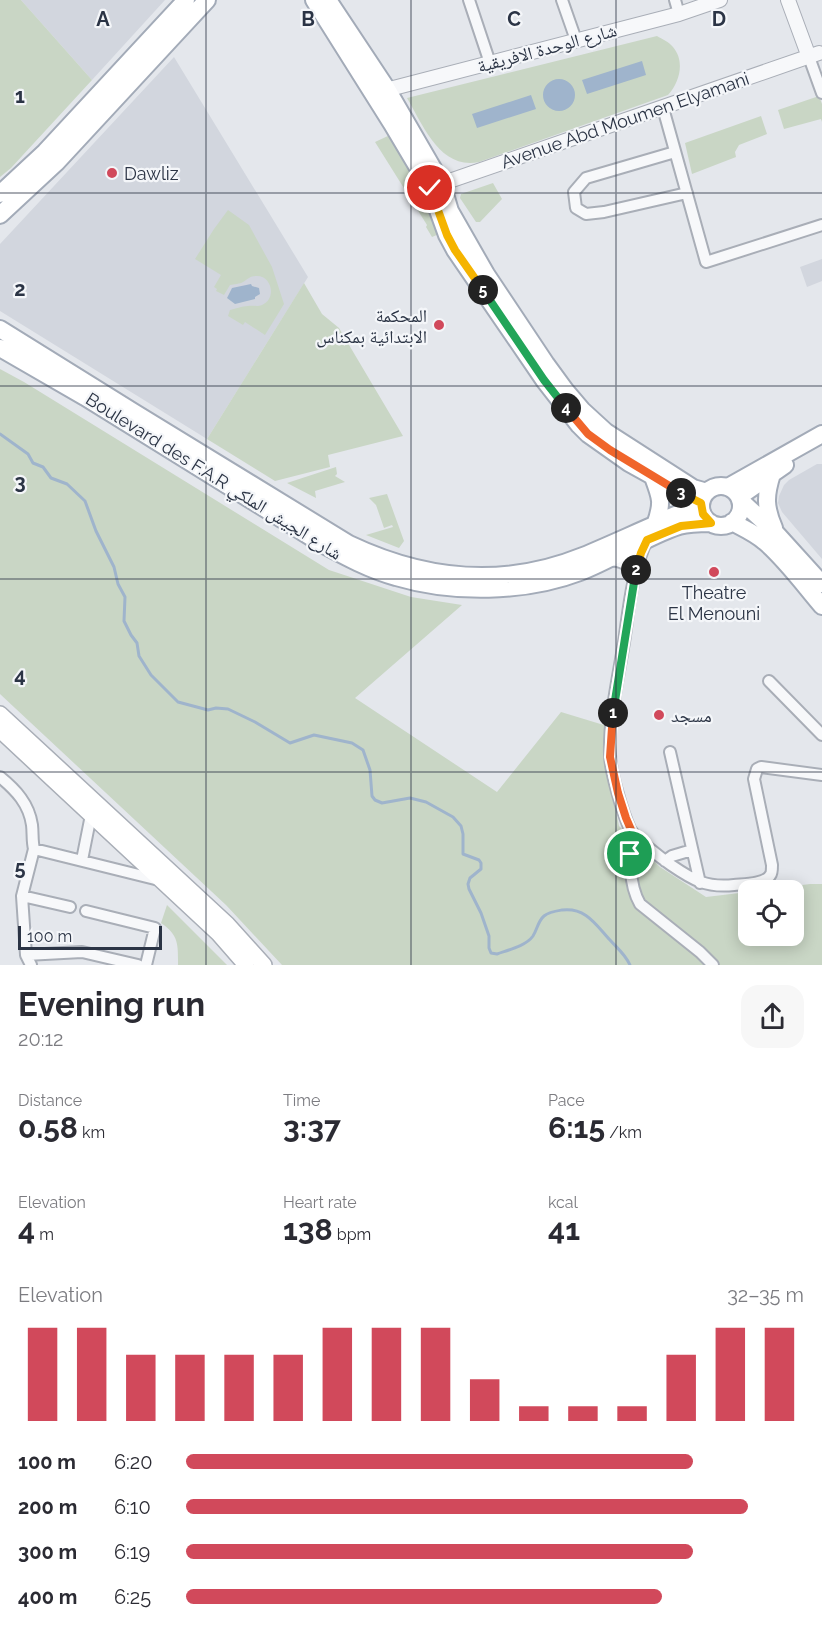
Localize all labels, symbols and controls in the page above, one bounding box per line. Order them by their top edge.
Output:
text: A [96,7,110,31]
text: B [301,7,315,31]
text: C [507,7,521,31]
text: D [712,7,726,31]
street label: شارع الوحدة الافريقية [475,19,619,78]
street label: Avenue Abd Moumen Elyamani [498,68,752,172]
text: 1 [15,84,25,108]
pin [404,162,455,213]
place label: Dawliz [124,163,179,184]
marker: Dawliz [105,166,119,180]
icon: check [413,171,446,204]
pin: 5 [468,275,498,305]
text: 2 [14,277,26,301]
text: 5 [479,280,487,299]
place label: المحكمة الابتدائية بمكناس [316,305,427,348]
marker: المحكمة الابتدائية بمكناس [432,318,446,332]
street label: Boulevard des F.A.R شارع الجيش الملكي [80,388,346,568]
pin: 4 [551,393,581,423]
text: 4 [561,398,571,417]
text: 3 [14,470,26,494]
pin: 3 [666,478,696,508]
text: 3 [677,483,685,502]
pin: 2 [621,555,651,585]
text: 2 [631,560,641,579]
marker: Theatre El Menouni [707,565,721,579]
place label: Theatre El Menouni [668,582,760,624]
text: 4 [14,663,26,687]
pin: 1 [598,698,628,728]
text: 1 [609,703,617,722]
place label: مسجد [671,705,712,726]
marker: مسجد [652,708,666,722]
pin [604,828,655,879]
icon: arrive [613,837,646,870]
text: 5 [14,856,26,880]
map controls [738,880,804,946]
button: locate [738,880,804,946]
scale bar [18,923,162,950]
text: 100 m [27,927,72,946]
text: Evening run [18,985,205,1024]
button: share [741,985,804,1048]
text: 20:12 [18,1027,63,1051]
text: Distance [18,1091,82,1110]
text: Time [283,1091,320,1110]
text: Pace [548,1091,585,1110]
text: 0.58 [18,1110,78,1145]
text: 3:37 [283,1110,341,1145]
text: 6:15 [548,1110,605,1145]
text: km [78,1123,105,1142]
text: /km [605,1123,642,1142]
text: Elevation [18,1193,86,1212]
text: Heart rate [283,1193,357,1212]
text: kcal [548,1193,578,1212]
text: 4 [18,1212,35,1247]
text: 138 [283,1212,333,1247]
text: 41 [548,1212,580,1247]
text: m [35,1225,54,1244]
text: bpm [333,1225,371,1244]
text: Elevation [18,1283,103,1307]
text: 32–35 m [727,1283,804,1307]
text: 100 m [18,1450,76,1474]
text: 6:20 [114,1450,152,1474]
text: 200 m [18,1495,77,1519]
text: 6:10 [114,1495,151,1519]
text: 300 m [18,1540,77,1564]
text: 6:19 [114,1540,150,1564]
text: 400 m [18,1585,77,1609]
text: 6:25 [114,1585,151,1609]

